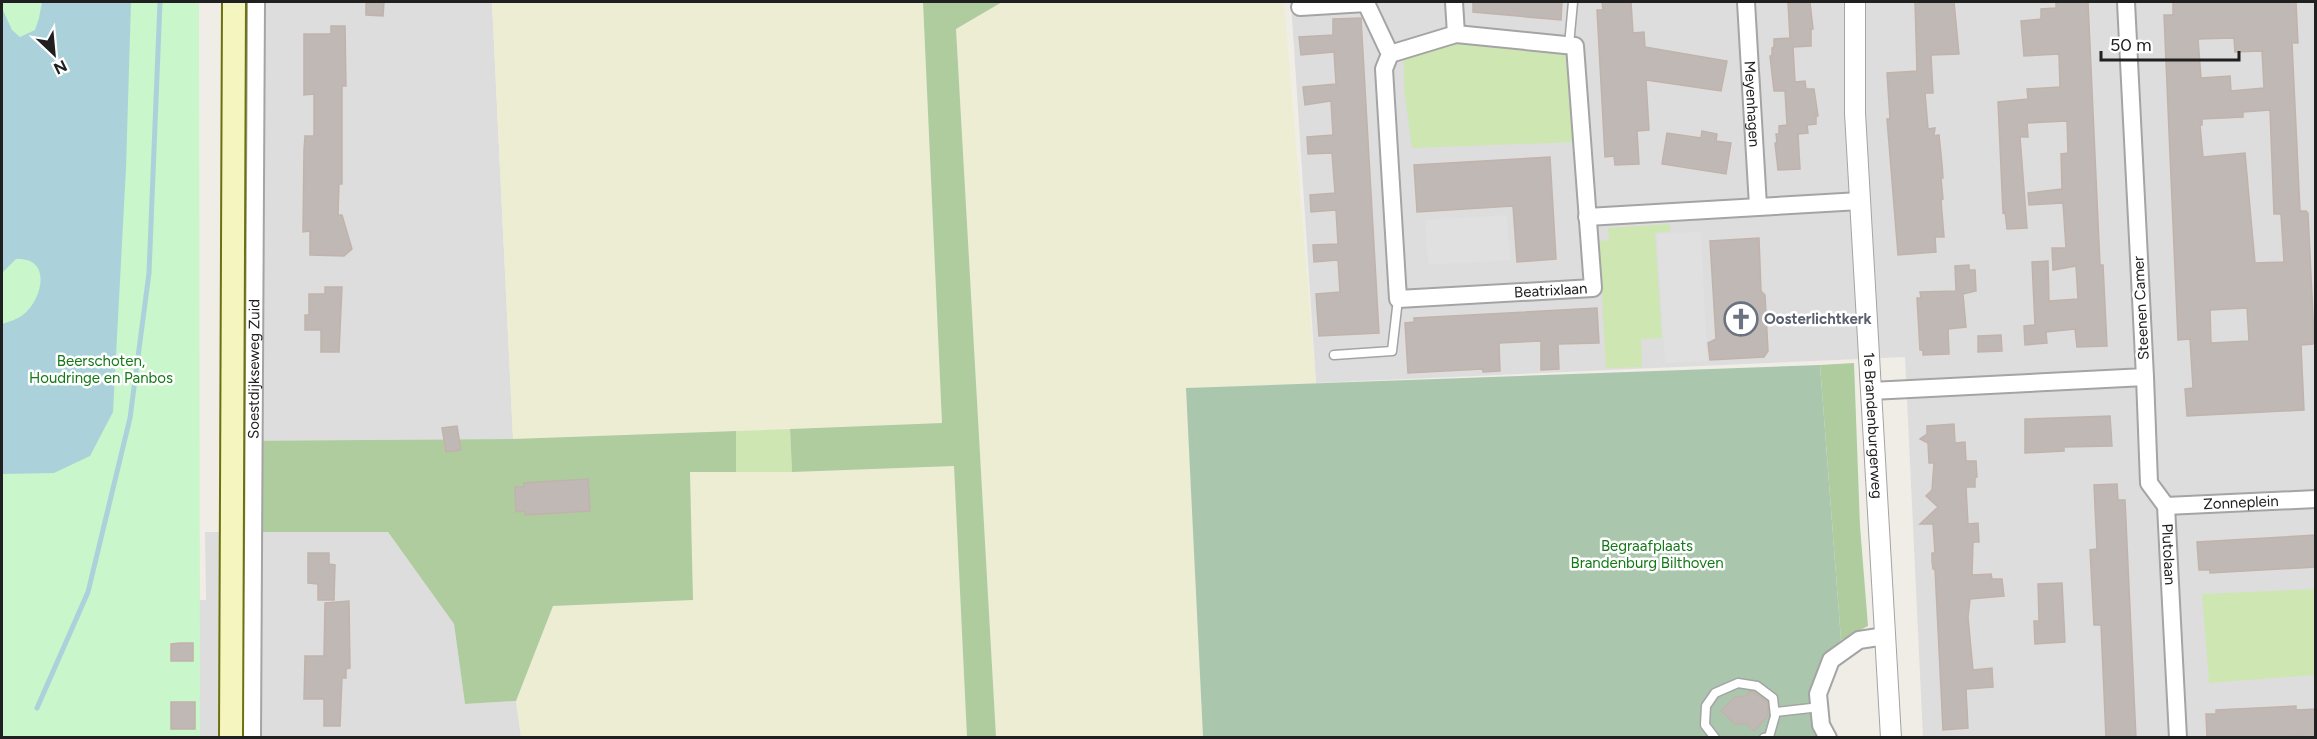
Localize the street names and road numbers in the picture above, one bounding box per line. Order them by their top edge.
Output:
street label: Meyenhagen [1740,60,1764,147]
street label: Steenen Camer [2129,255,2153,361]
street label: Beatrixlaan [1514,279,1588,301]
street label: Soestdijkseweg Zuid [245,299,263,439]
street label: 1e Brandenburgerweg [1860,352,1886,499]
street label: Zonneplein [2203,492,2279,513]
street label: Plutolaan [2158,523,2179,586]

